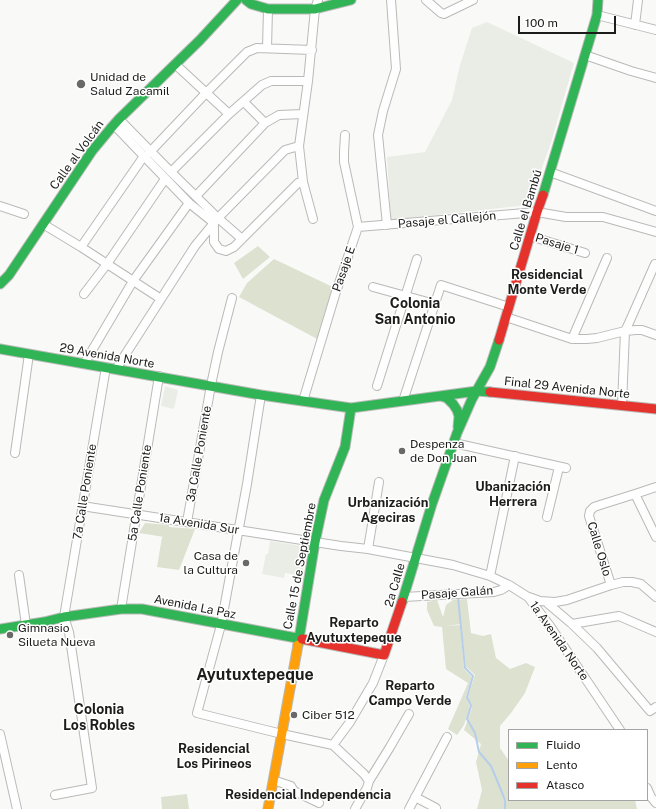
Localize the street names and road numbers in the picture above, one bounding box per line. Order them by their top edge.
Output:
street label: Calle al Volcán [47,118,107,192]
street label: Calle el Bambú [507,168,545,252]
street label: Pasaje el Callejón [397,209,497,231]
street label: Pasaje 1 [534,231,580,257]
street label: Pasaje E [330,244,358,294]
street label: 29 Avenida Norte [58,341,156,371]
street label: Final 29 Avenida Norte [503,374,631,402]
street label: 3a Calle Poniente [183,405,215,503]
street label: 7a Calle Poniente [70,443,100,541]
street label: 5a Calle Poniente [125,444,155,542]
street label: Calle 15 de Septiembre [281,501,319,631]
street label: 1a Avenida Sur [158,511,240,537]
street label: Calle Oslo [584,520,614,578]
street label: 2a Calle [382,561,408,609]
street label: Pasaje Galán [420,583,494,603]
street label: Avenida La Paz [153,592,237,622]
street label: 1a Avenida Norte [526,599,592,683]

